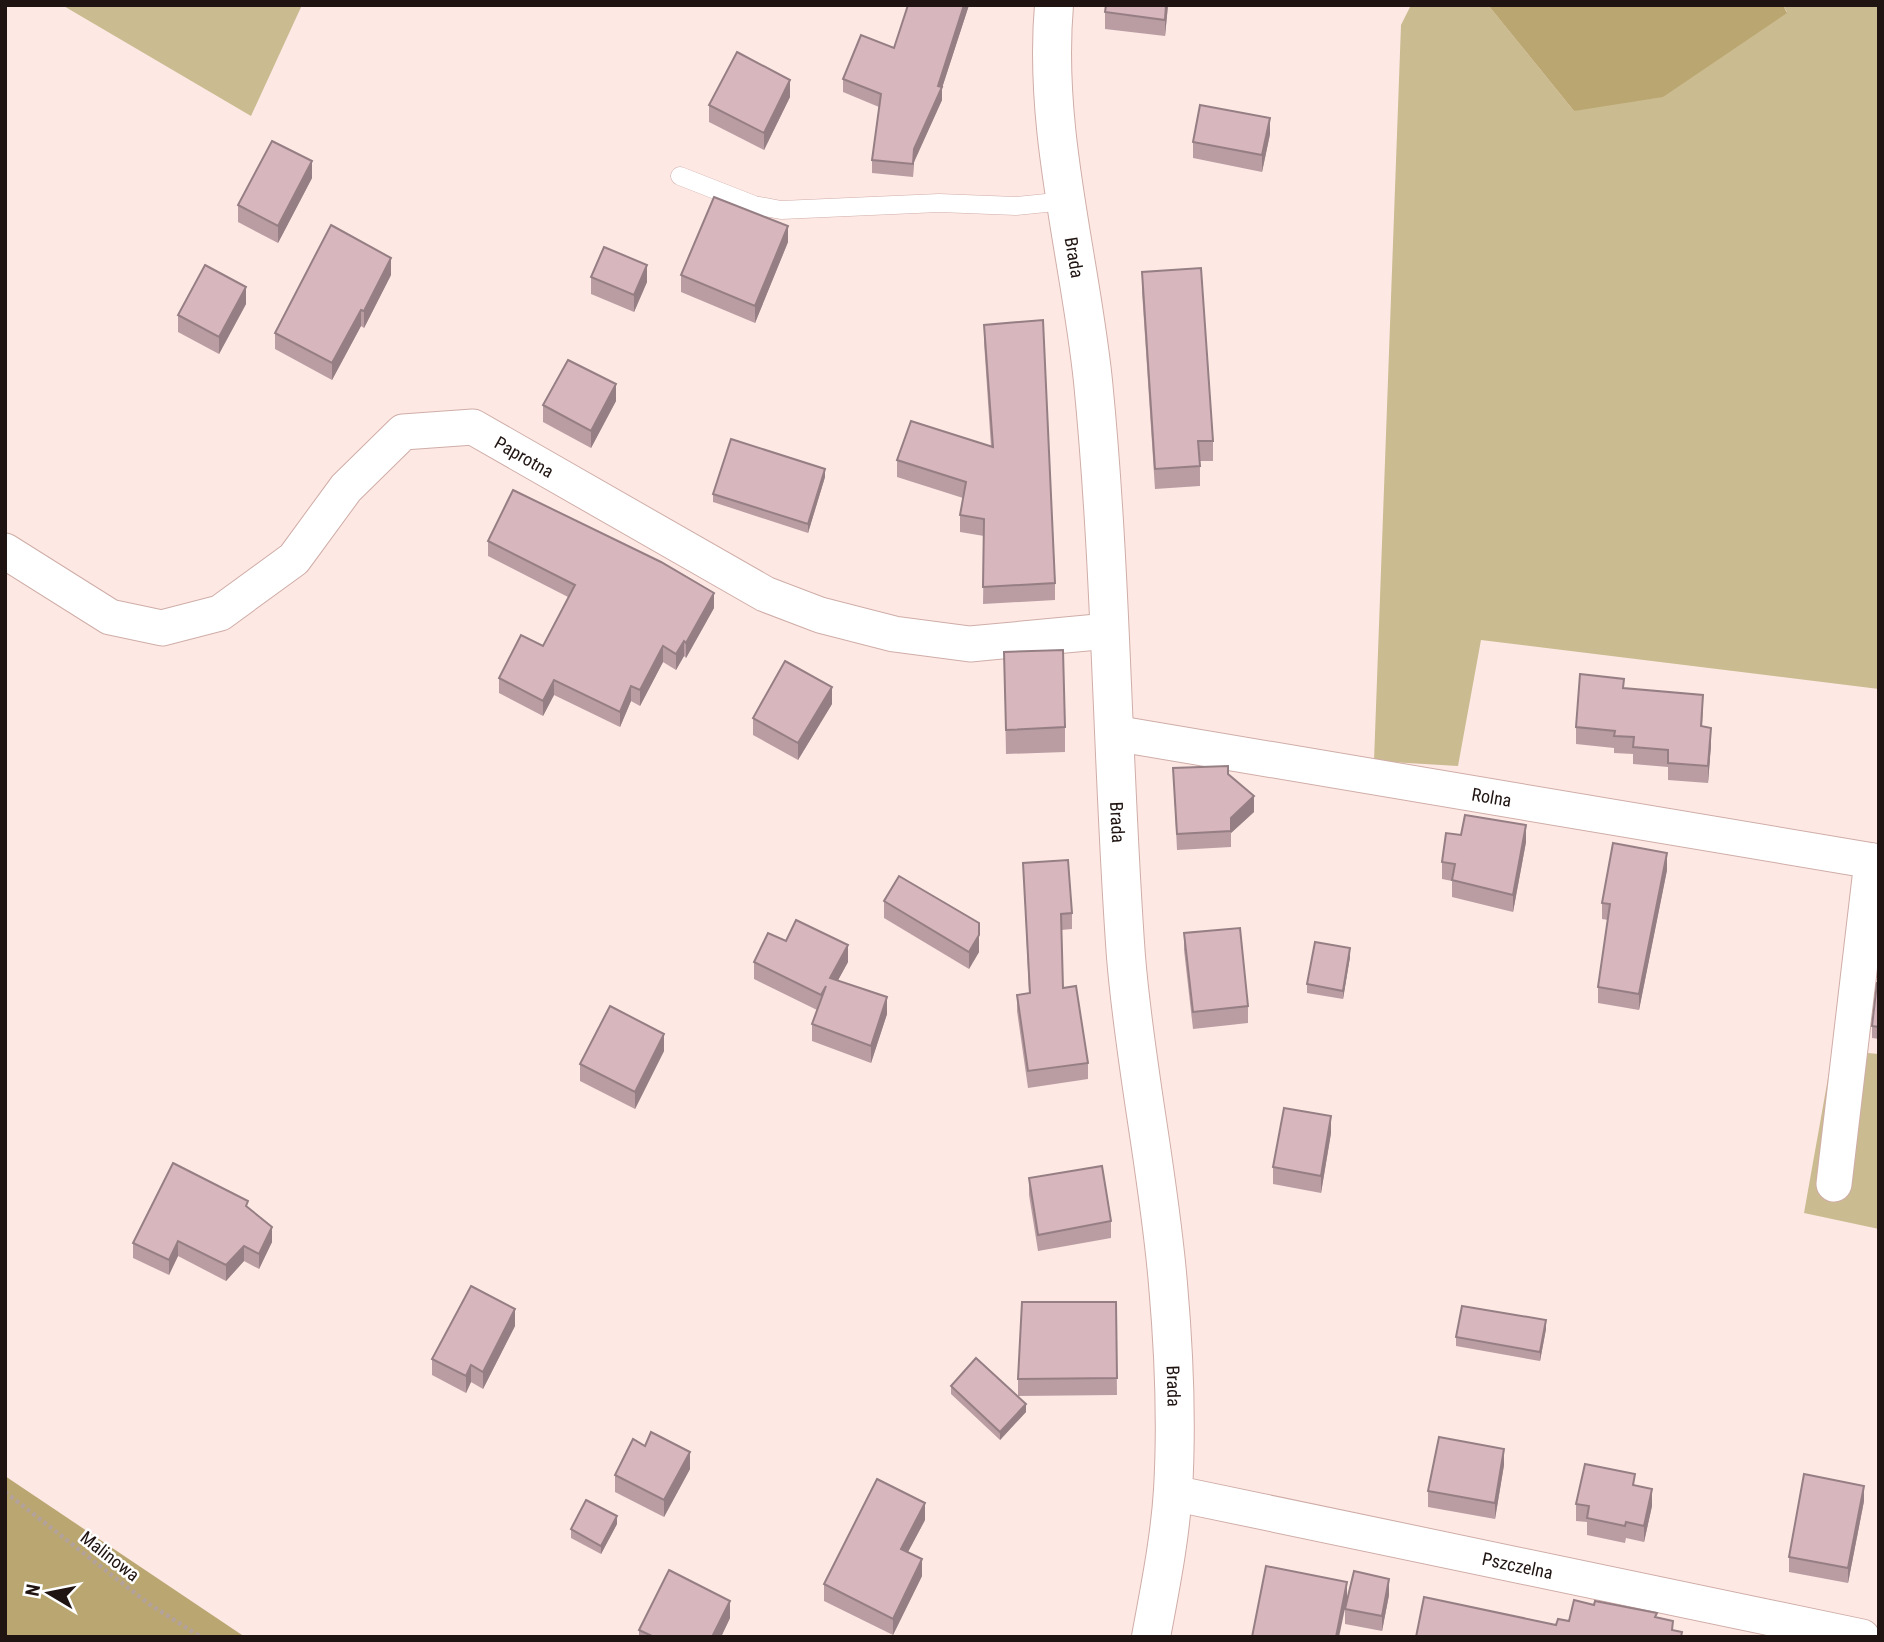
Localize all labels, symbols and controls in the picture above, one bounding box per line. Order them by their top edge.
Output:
street label: Brada [1061,235,1089,279]
street label: Paprotna [491,431,558,482]
street label: Rolna [1470,783,1513,810]
street label: Brada [1107,801,1130,843]
street label: Brada [1163,1365,1185,1407]
street label: Malinowa [77,1527,143,1585]
street label: Pszczelna [1480,1547,1555,1583]
north arrow [14,1558,84,1628]
text: N [20,1582,45,1598]

